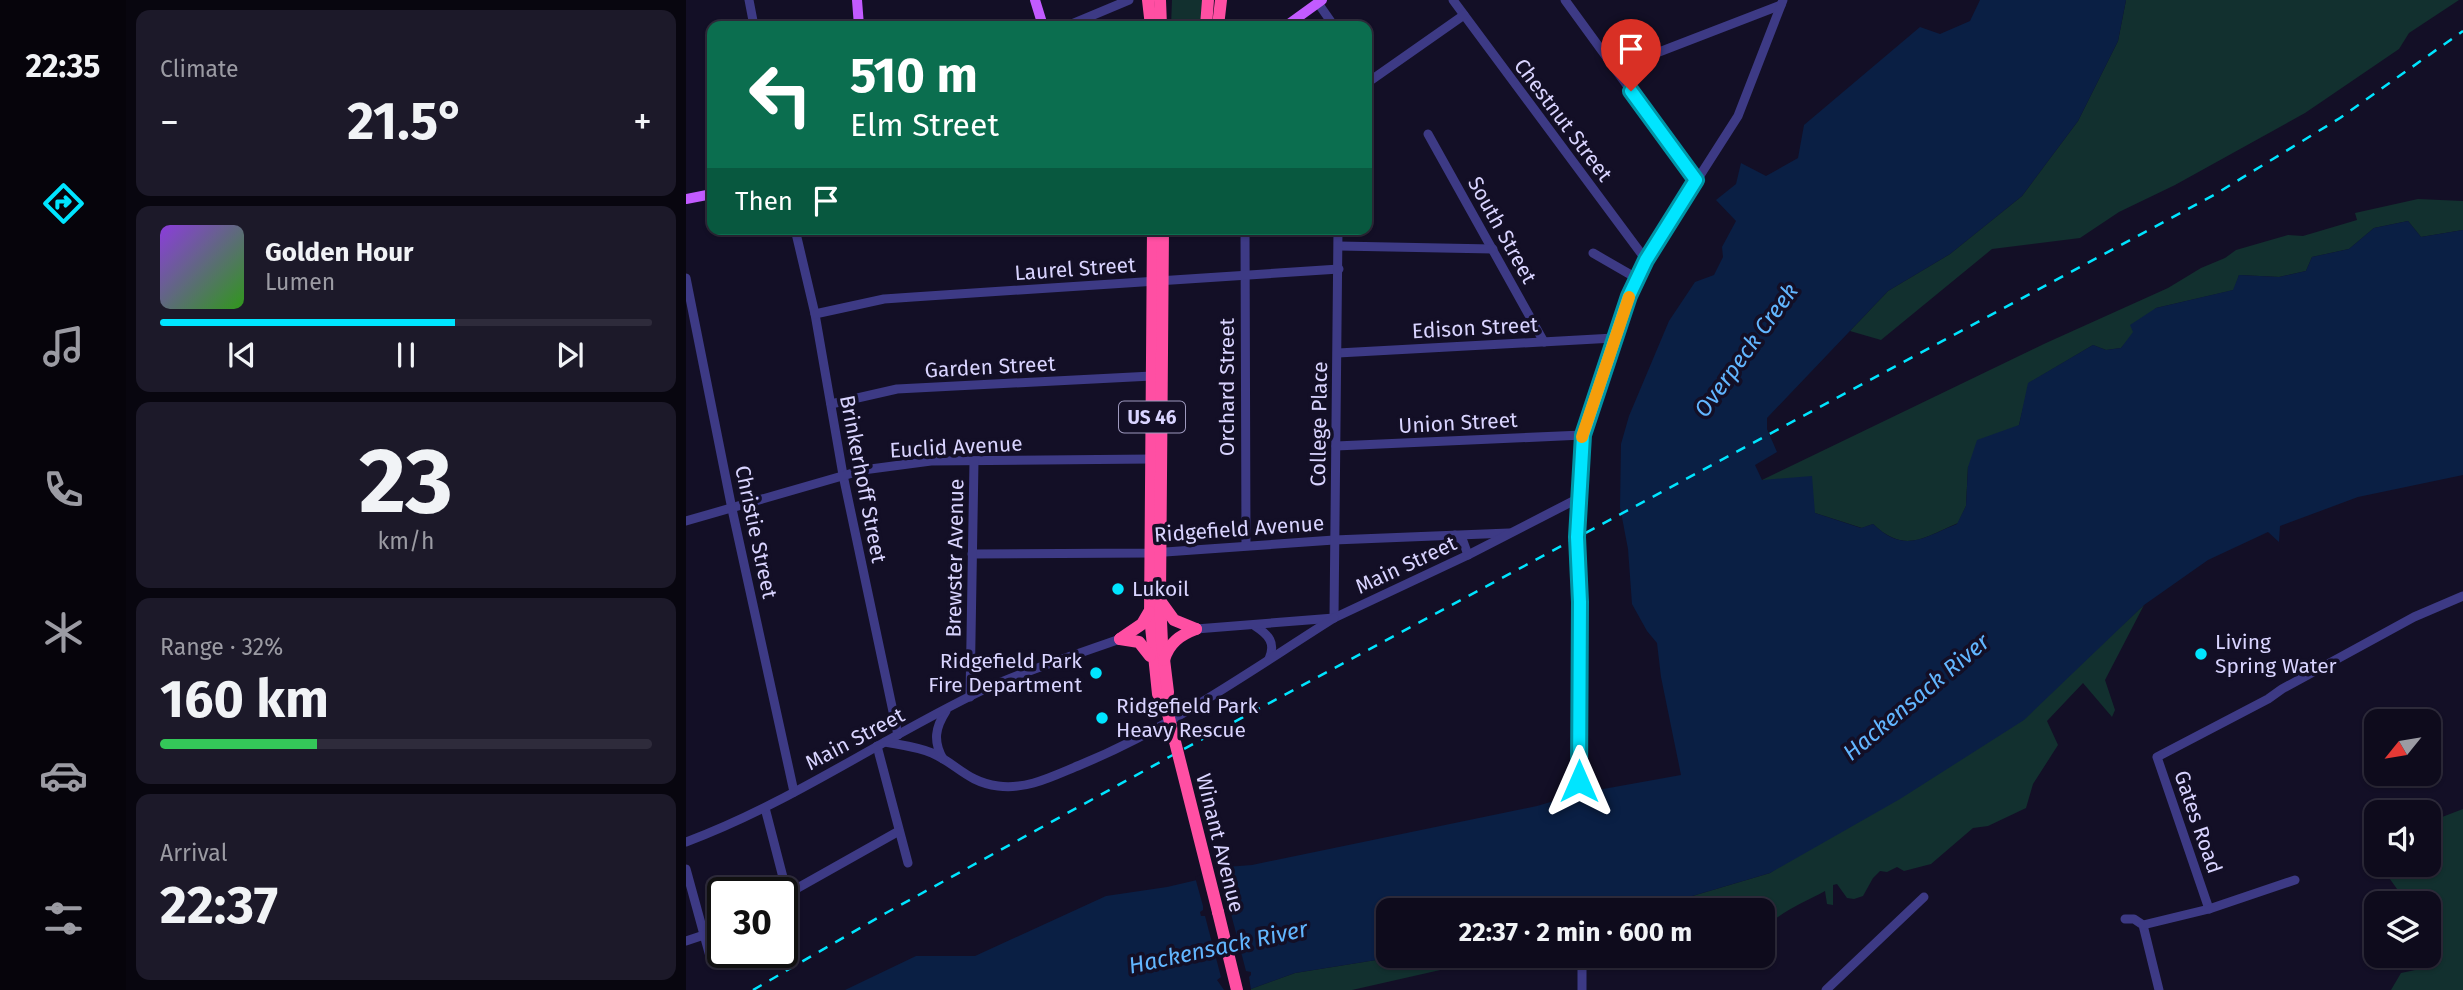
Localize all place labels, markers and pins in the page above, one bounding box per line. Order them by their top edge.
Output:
pin [1601,19,1661,91]
place label: Lukoil [1132,576,1189,602]
marker: Lukoil [1110,581,1126,597]
place label: Living Spring Water [2215,629,2337,679]
marker: Living Spring Water [2193,646,2209,662]
place label: Ridgefield Park Fire Department [928,648,1082,698]
marker: Ridgefield Park Fire Department [1088,665,1104,681]
place label: Ridgefield Park Heavy Rescue [1116,693,1258,743]
marker: Ridgefield Park Heavy Rescue [1094,710,1110,726]

